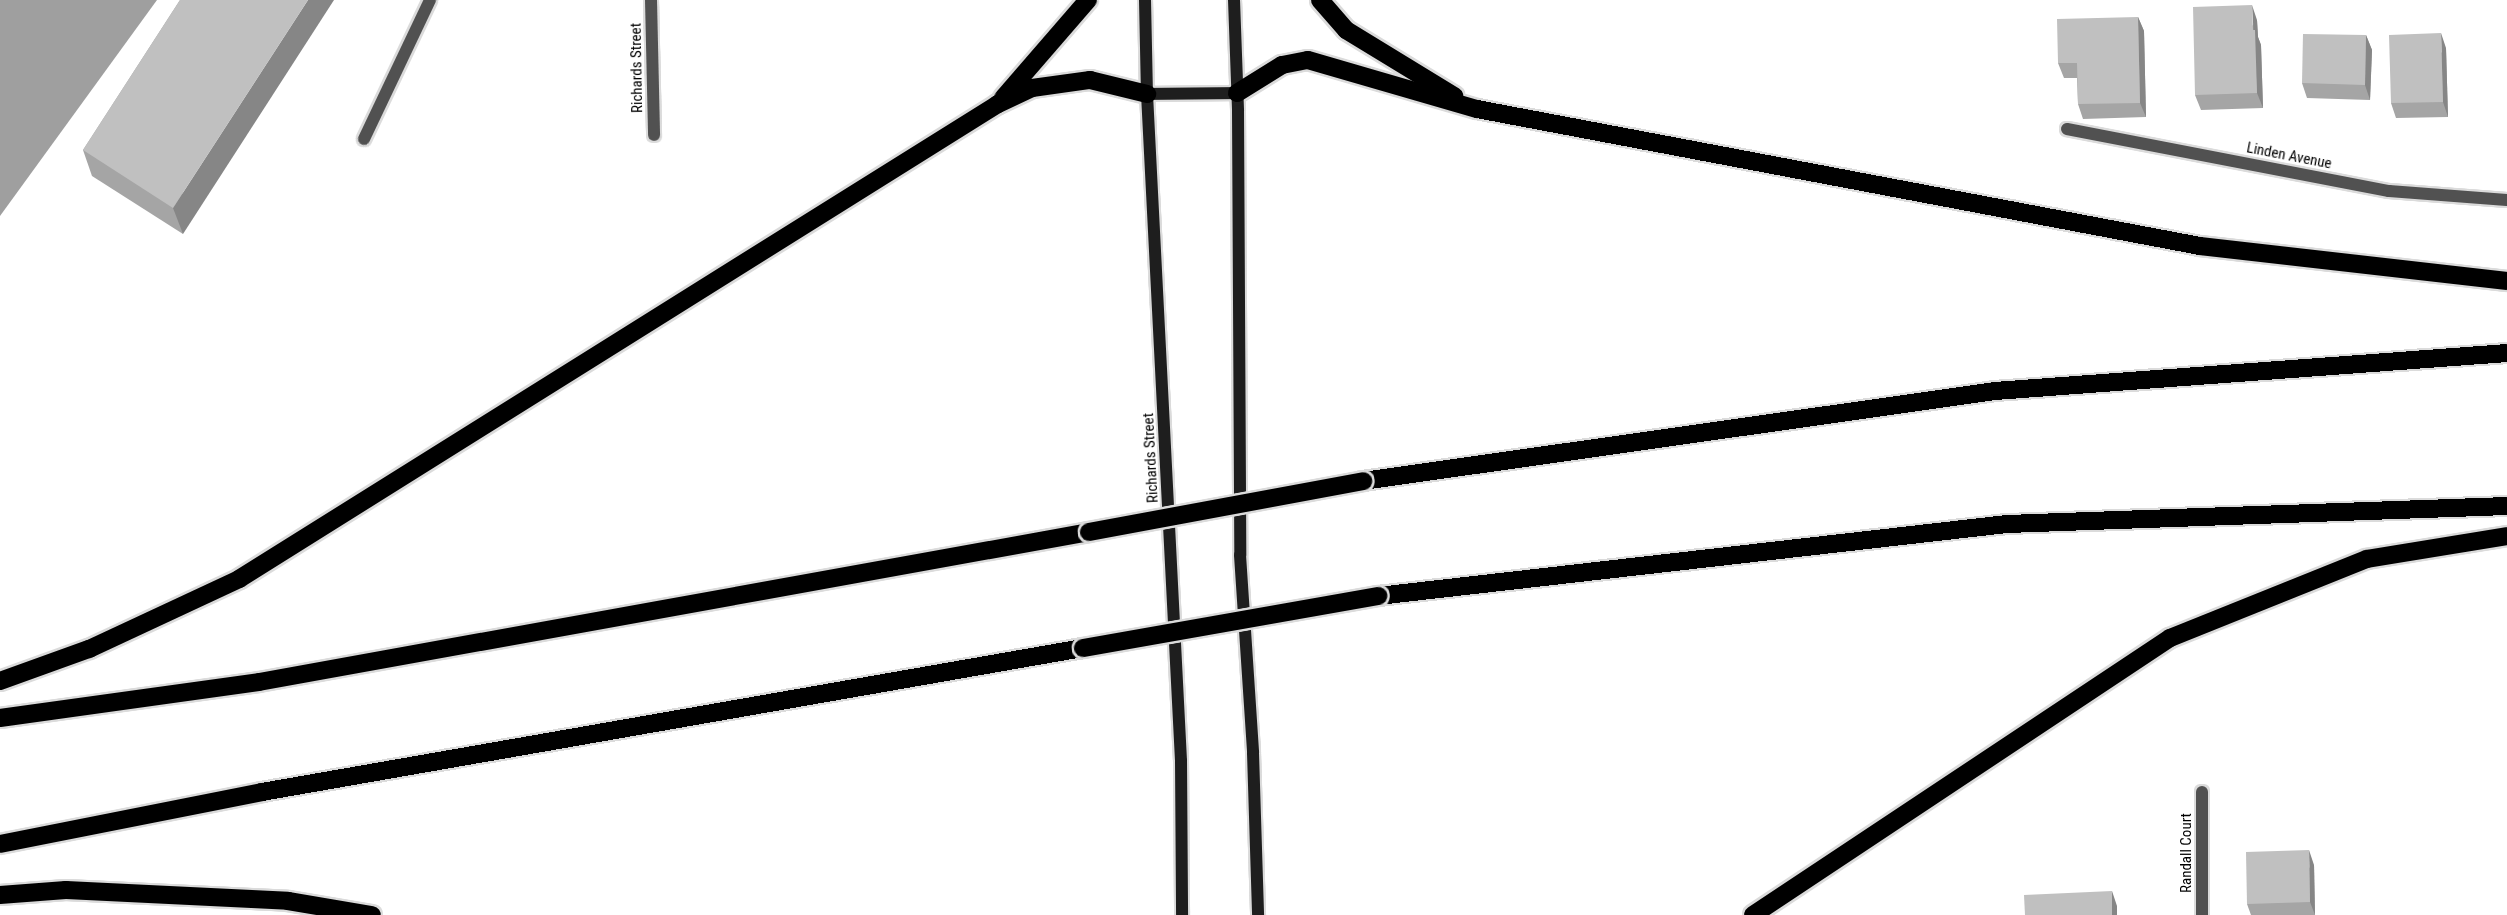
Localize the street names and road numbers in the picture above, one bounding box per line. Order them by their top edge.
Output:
street label: Richards Street [627,23,647,113]
street label: Linden Avenue [2245,139,2333,173]
street label: Richards Street [1140,413,1162,503]
street label: Randall Court [2178,813,2196,893]

